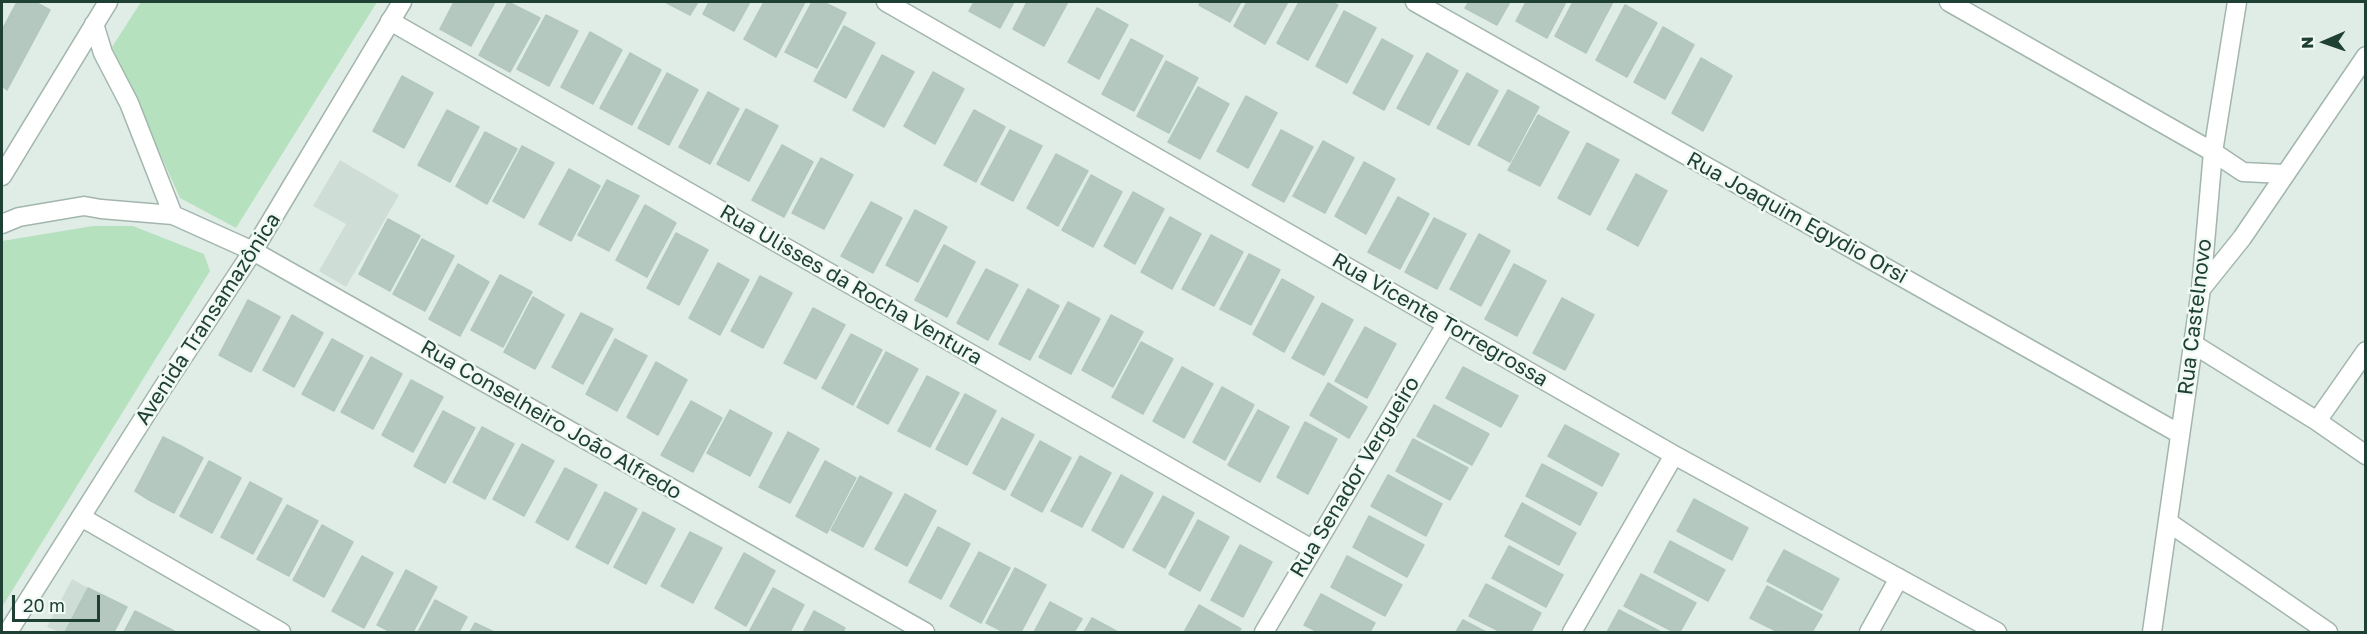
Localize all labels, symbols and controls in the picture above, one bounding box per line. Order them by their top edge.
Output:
north arrow [2295,12,2355,72]
text: N [2297,36,2317,49]
street label: Rua Joaquim Egydio Orsi [1682,147,1912,289]
street label: Rua Ulisses da Rocha Ventura [715,199,987,371]
street label: Avenida Transamazônica [130,208,286,430]
street label: Rua Castelnovo [2173,237,2217,397]
street label: Rua Vicente Torregrossa [1328,248,1552,392]
street label: Rua Conselheiro João Alfredo [416,335,686,505]
street label: Rua Senador Vergueiro [1285,372,1425,582]
scale bar [15,583,104,621]
text: 20 m [23,594,65,616]

